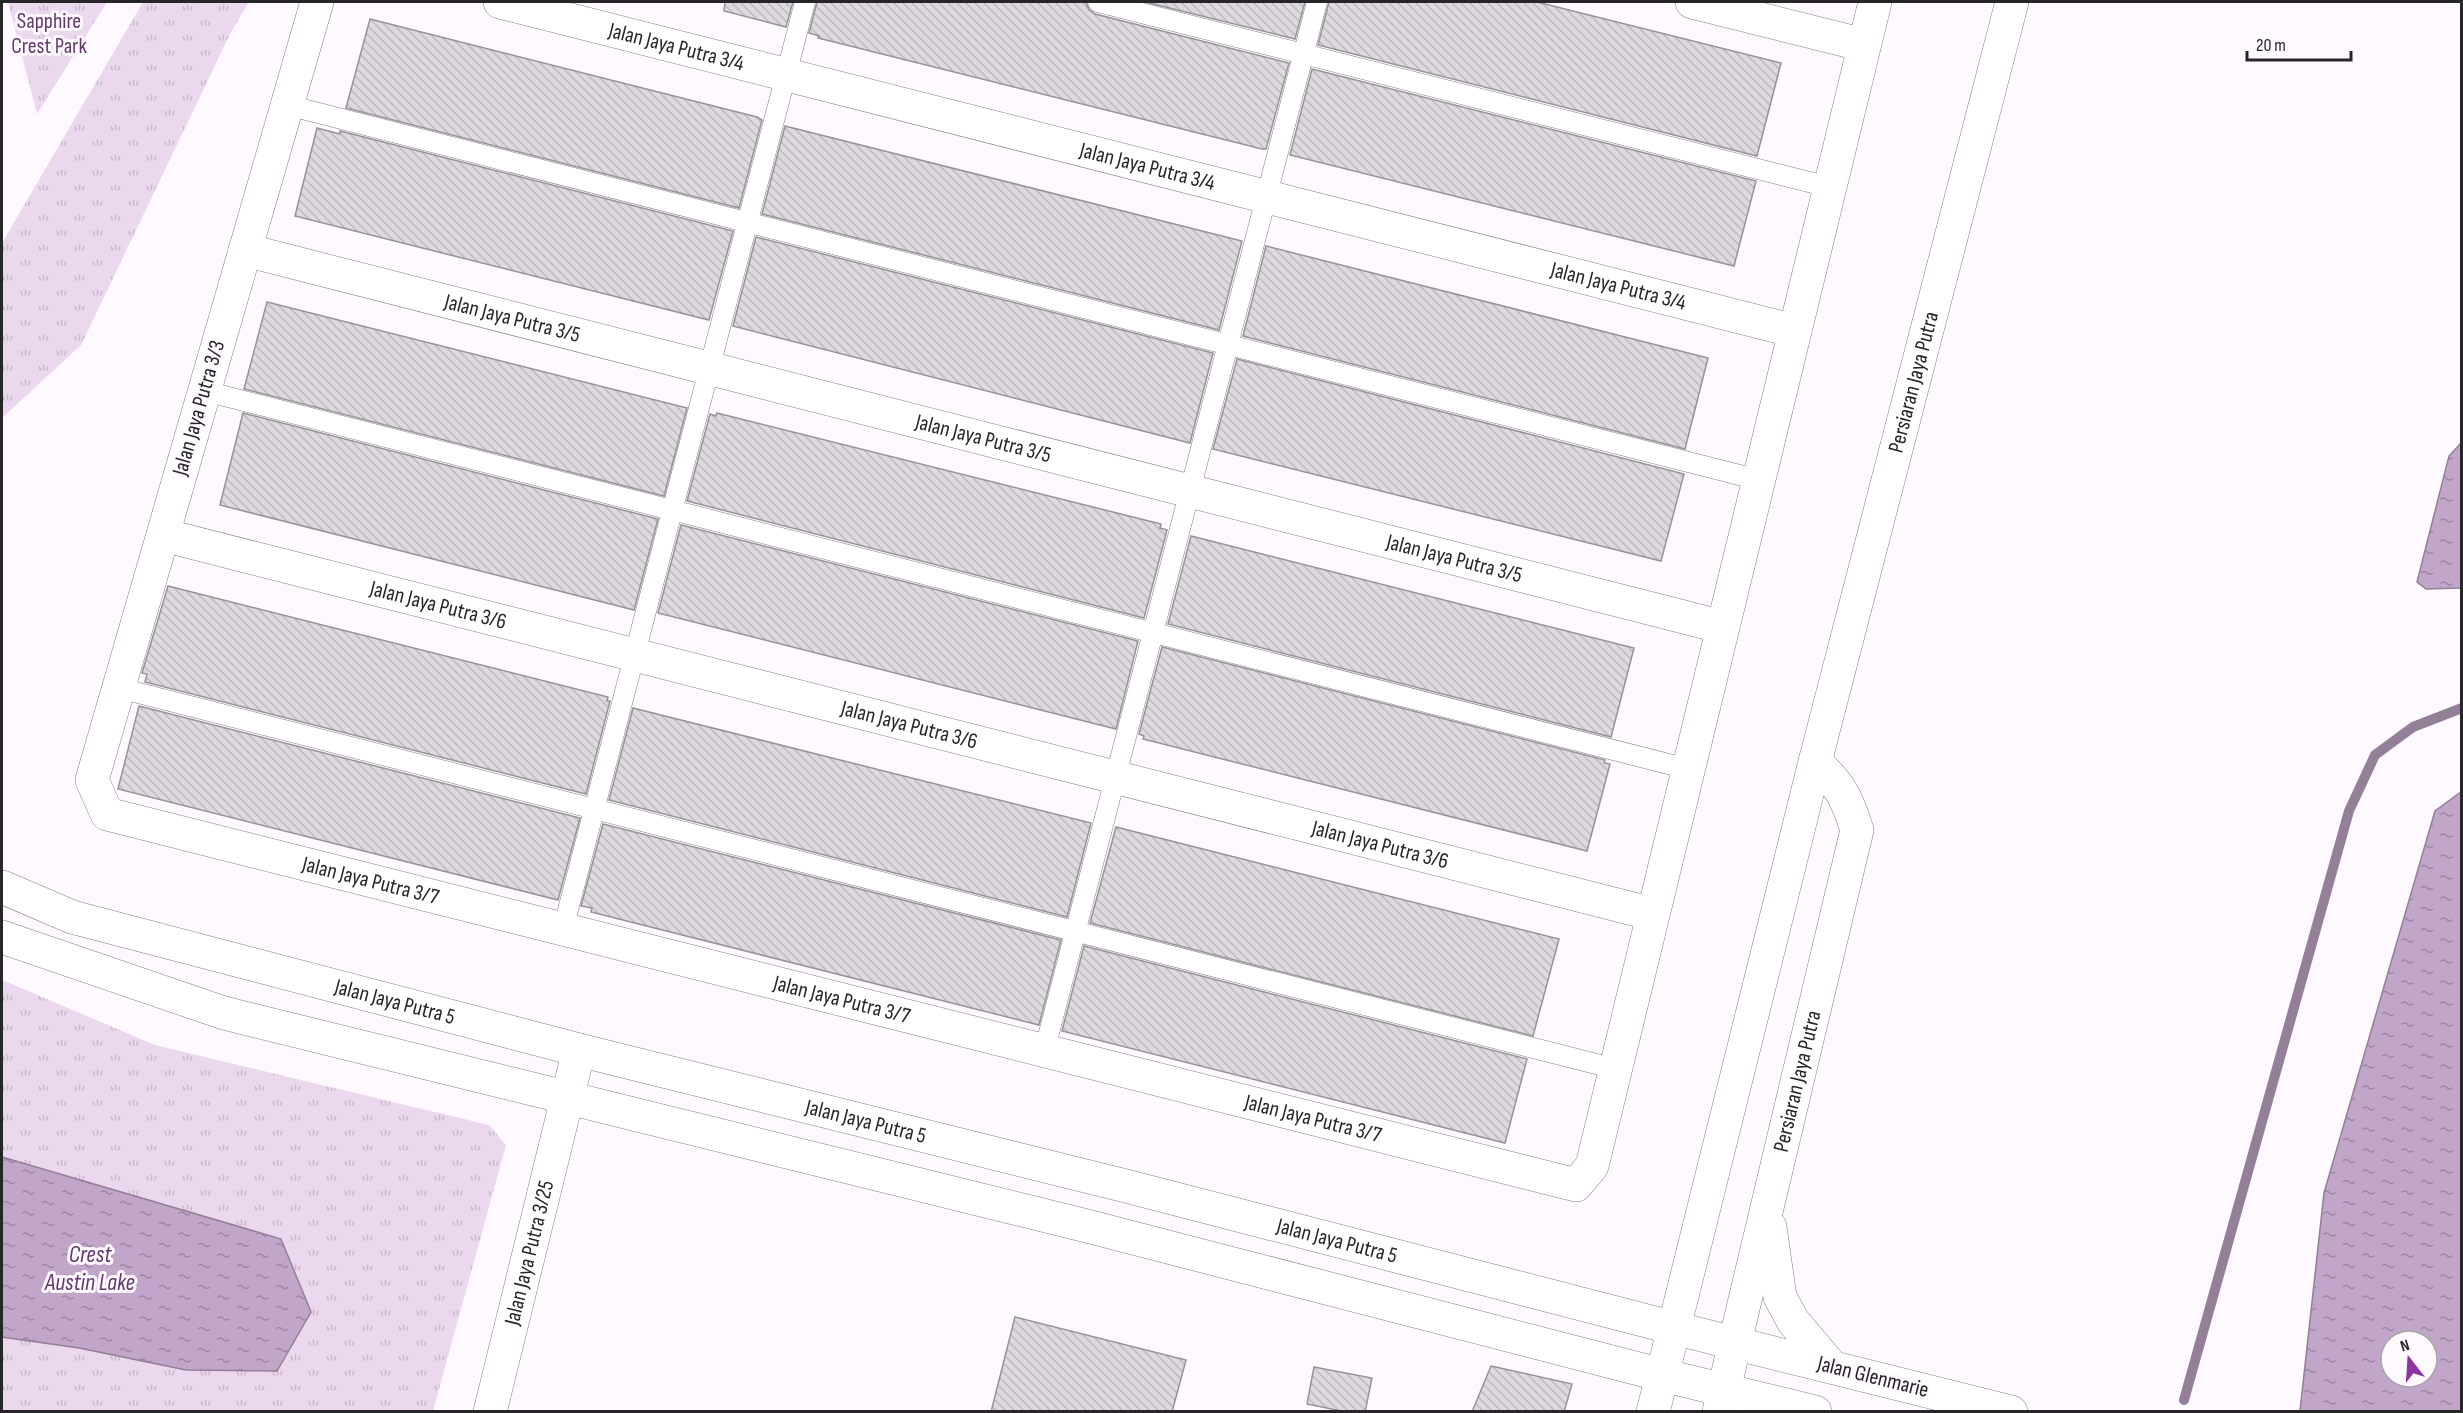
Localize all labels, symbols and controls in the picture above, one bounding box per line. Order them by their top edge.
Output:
park label: Sapphire Crest Park [11,8,87,60]
street label: Jalan Jaya Putra 3/4 [605,16,747,77]
scale bar [2247,24,2350,62]
text: 20 m [2256,35,2286,56]
street label: Jalan Jaya Putra 3/4 [1076,136,1218,197]
street label: Jalan Jaya Putra 3/4 [1547,256,1689,316]
street label: Jalan Jaya Putra 3/5 [441,288,583,349]
street label: Persiaran Jaya Putra [1882,309,1945,456]
street label: Jalan Jaya Putra 3/3 [167,337,231,480]
street label: Jalan Jaya Putra 3/5 [912,408,1054,469]
street label: Jalan Jaya Putra 3/5 [1383,528,1525,589]
street label: Jalan Jaya Putra 3/6 [366,574,509,635]
street label: Jalan Jaya Putra 3/6 [837,694,980,755]
street label: Jalan Jaya Putra 3/6 [1308,814,1451,875]
street label: Jalan Jaya Putra 3/7 [299,850,442,911]
street label: Jalan Jaya Putra 3/7 [770,969,913,1030]
street label: Jalan Jaya Putra 5 [331,973,458,1030]
street label: Persiaran Jaya Putra [1767,1008,1827,1155]
street label: Jalan Jaya Putra 3/7 [1241,1088,1384,1149]
street label: Jalan Jaya Putra 5 [802,1093,929,1149]
street label: Jalan Jaya Putra 3/25 [498,1177,560,1329]
street label: Jalan Jaya Putra 5 [1273,1212,1400,1269]
water label: Crest Austin Lake [44,1240,135,1297]
north arrow [2379,1329,2439,1389]
text: N [2398,1336,2412,1356]
street label: Jalan Glenmarie [1814,1350,1931,1404]

